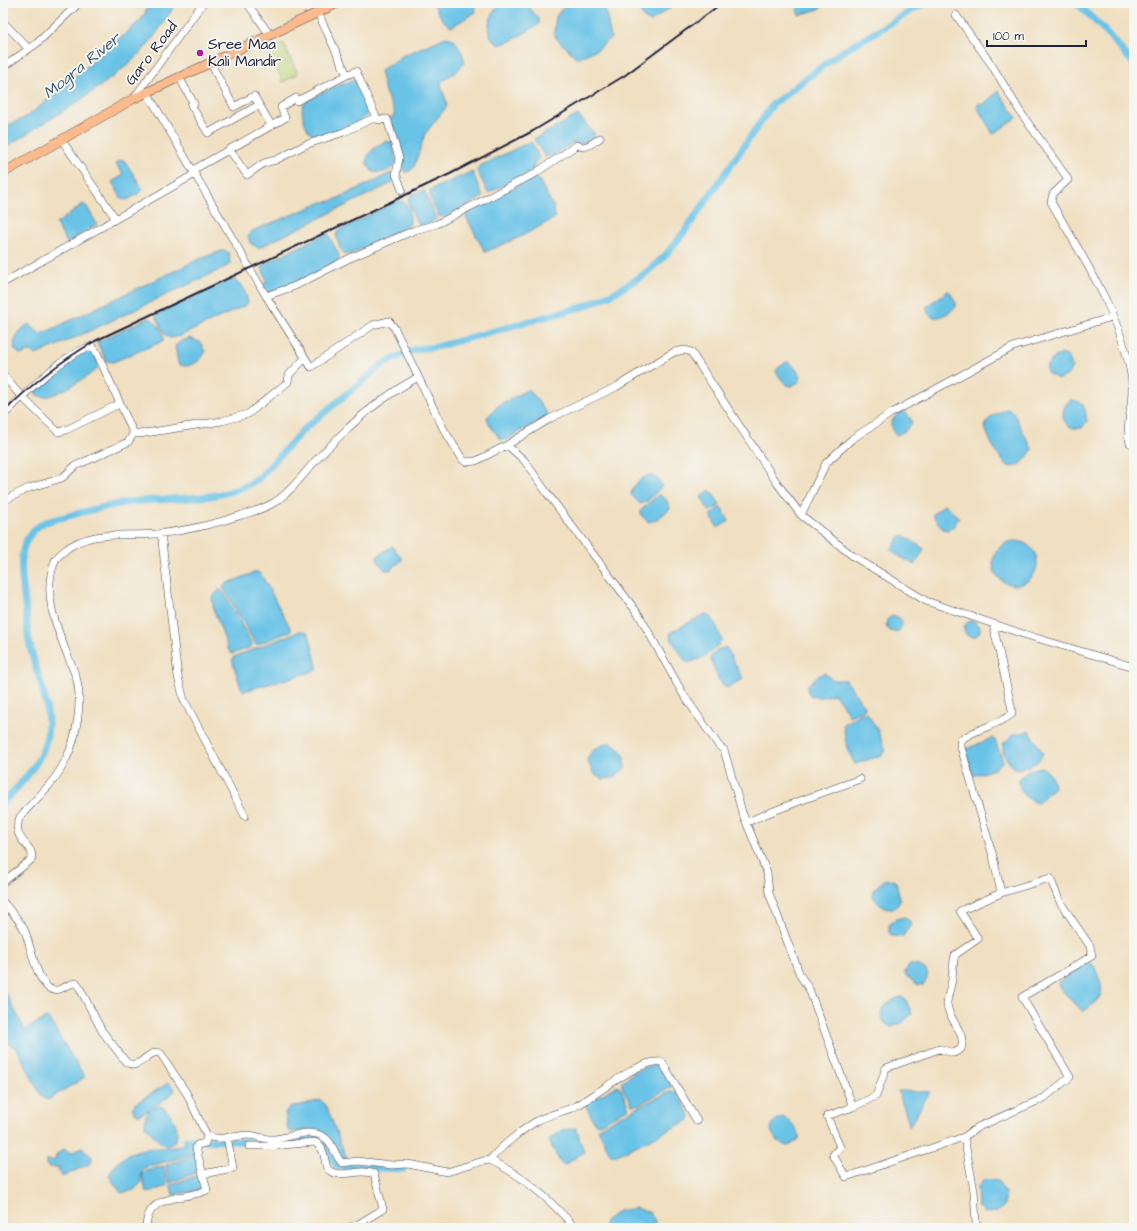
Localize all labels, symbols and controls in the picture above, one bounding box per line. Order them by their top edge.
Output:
street label: Garo Road [120,17,183,90]
scale bar [987,22,1086,48]
water label: Mogra River [38,26,127,105]
text: 100 m [993,28,1024,45]
place label: Sree Maa Kali Mandir [208,34,281,72]
marker: Sree Maa Kali Mandir [195,48,205,58]

